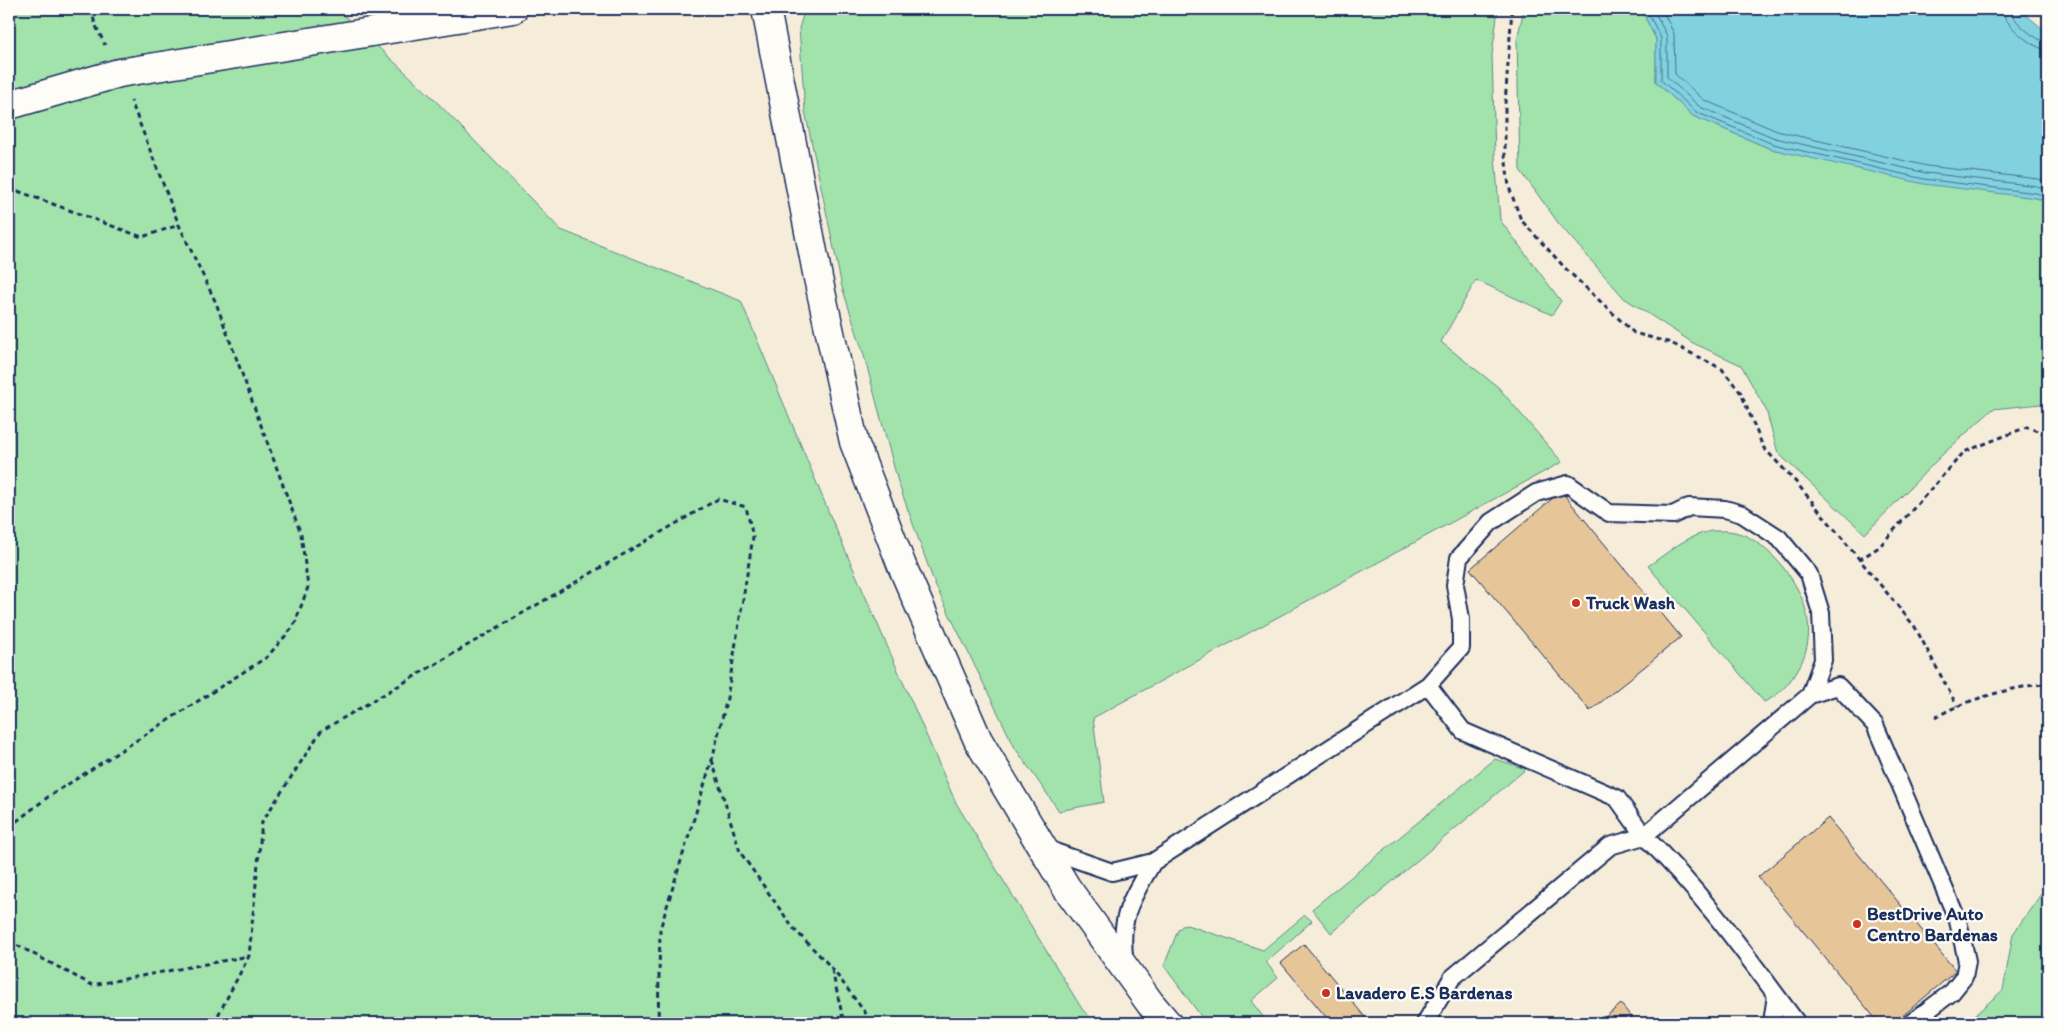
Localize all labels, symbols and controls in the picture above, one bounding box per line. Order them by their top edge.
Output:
place label: Truck Wash [1585,592,1676,614]
marker: Truck Wash [1570,597,1582,609]
place label: BestDrive Auto Centro Bardenas [1867,903,1998,946]
marker: BestDrive Auto Centro Bardenas [1851,918,1863,930]
place label: Lavadero E.S Bardenas [1336,982,1512,1004]
marker: Lavadero E.S Bardenas [1320,987,1332,999]

